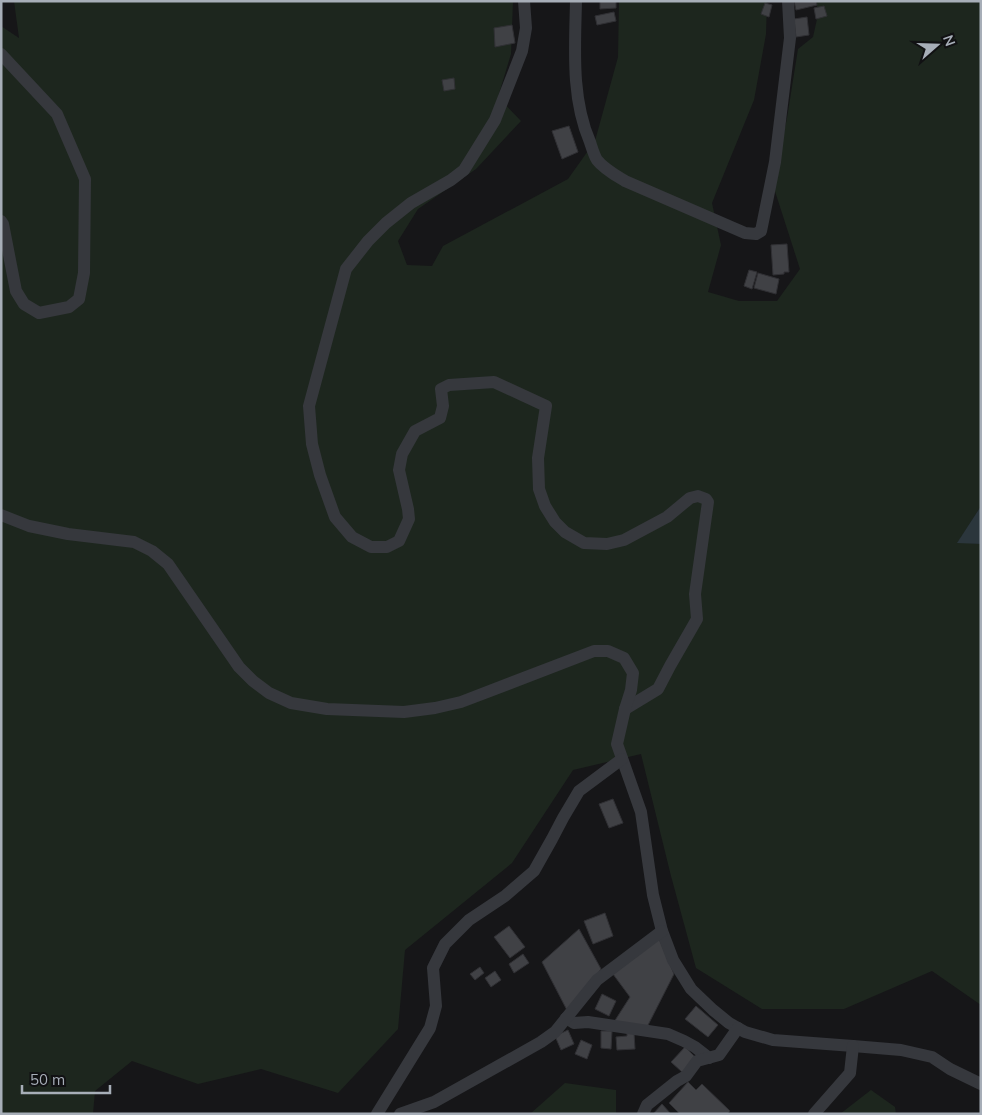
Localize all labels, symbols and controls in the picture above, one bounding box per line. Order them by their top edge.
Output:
north arrow [912,20,962,70]
text: N [939,33,959,49]
scale bar [22,1062,110,1094]
text: 50 m [30,1070,65,1089]

